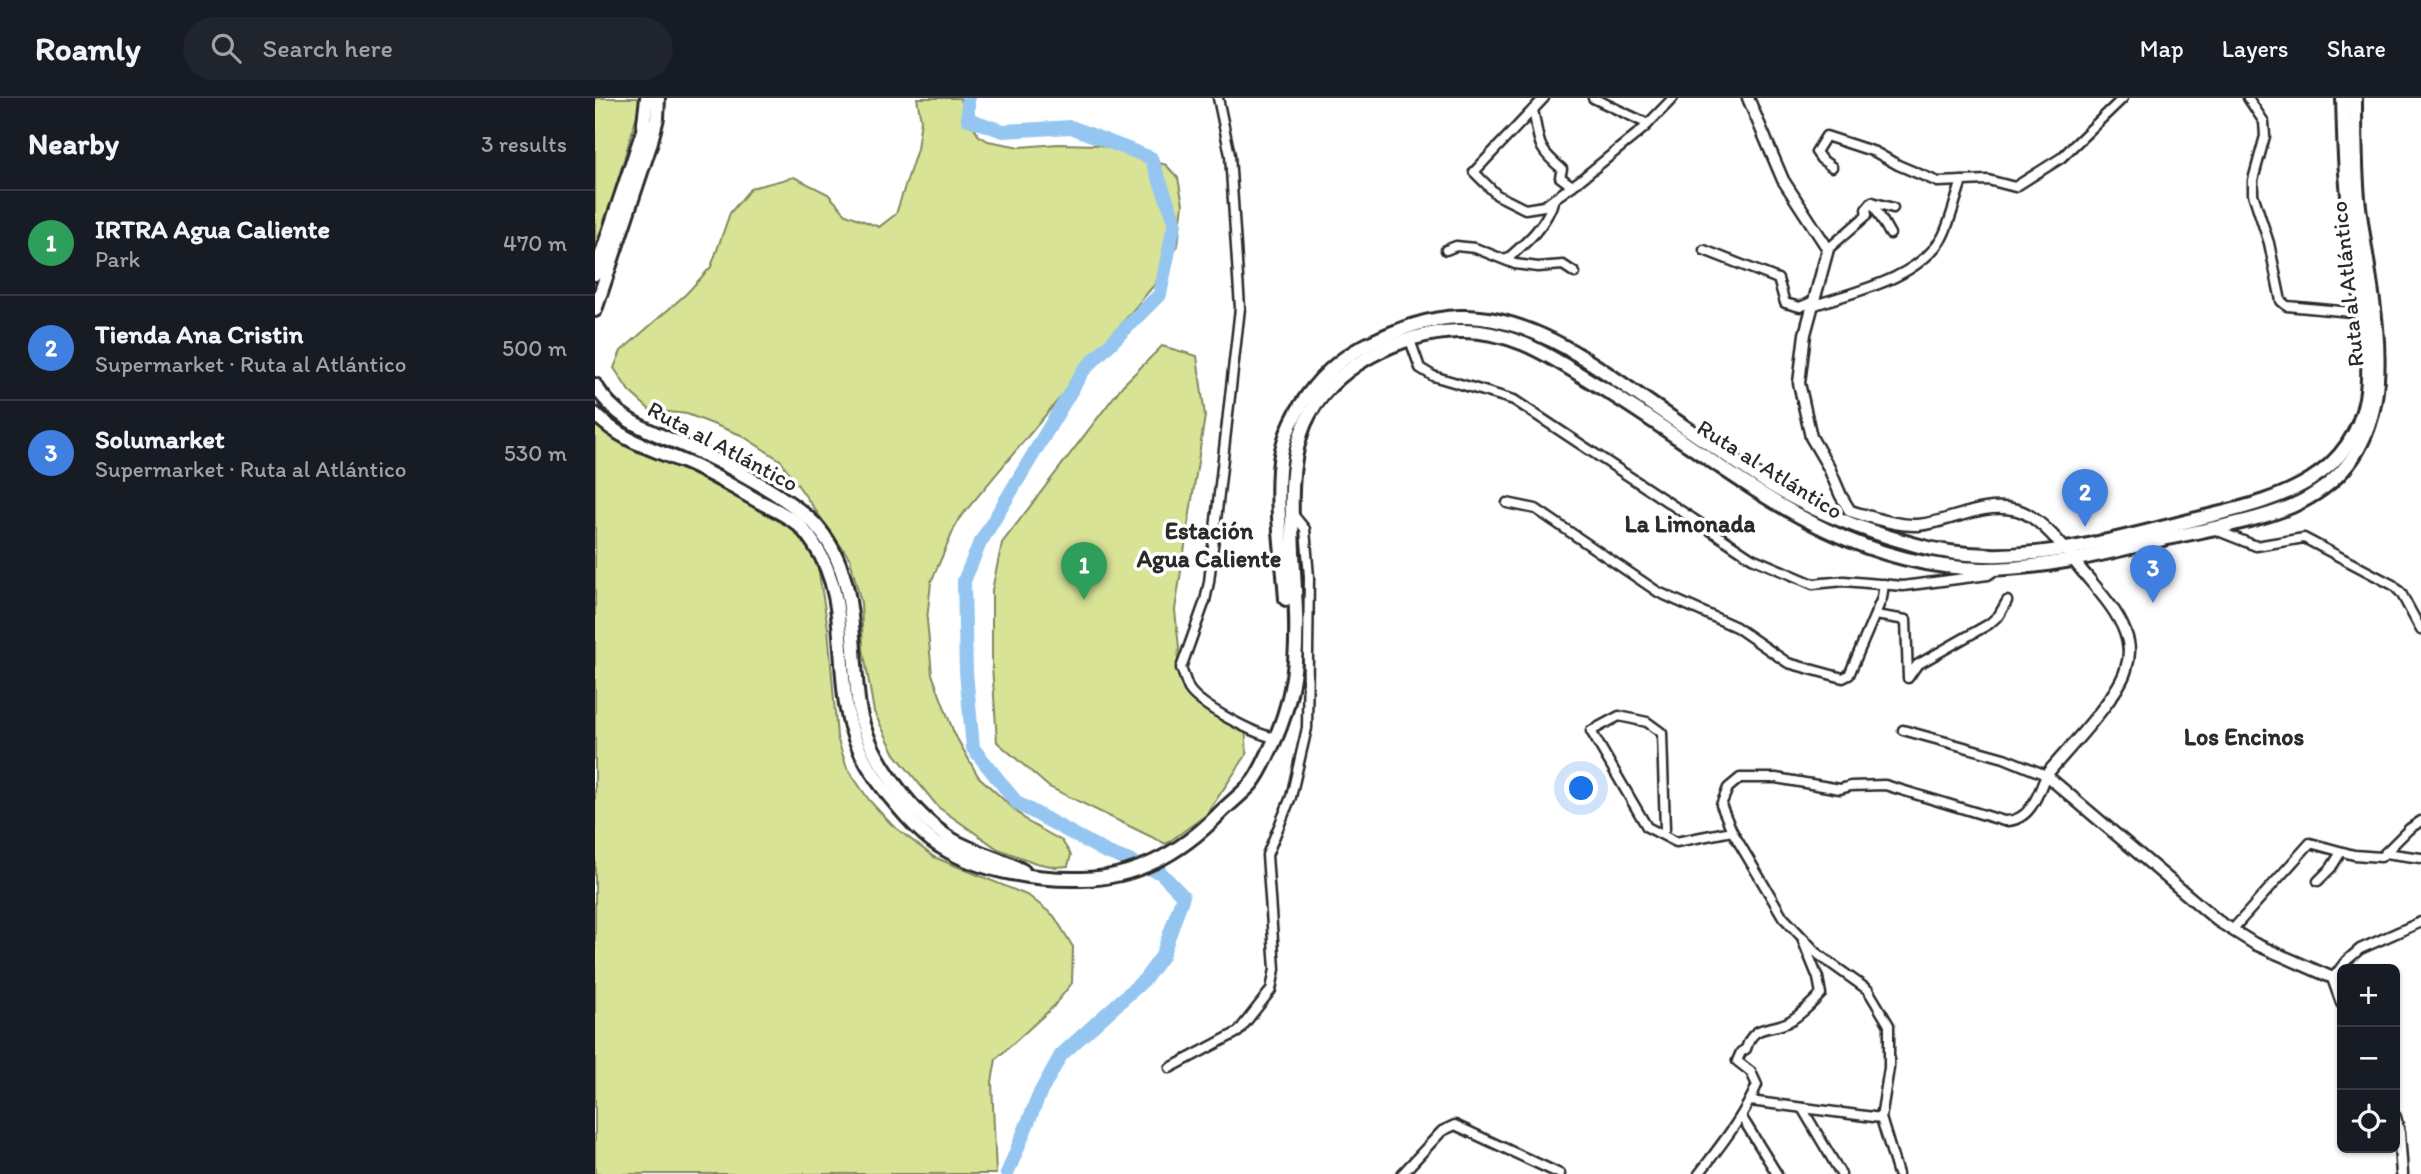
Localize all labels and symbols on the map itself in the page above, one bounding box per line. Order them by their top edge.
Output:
street label: Ruta al Atlántico [2324,200,2370,368]
street label: Ruta al Atlántico [643,395,803,497]
street label: Ruta al Atlántico [1692,413,1848,525]
pin: 2 [2062,469,2108,527]
district label: La Limonada [1625,509,1756,538]
district label: Estación Agua Caliente [1136,516,1281,574]
pin: 1 [1061,542,1107,600]
pin: 3 [2130,545,2176,603]
district label: Los Encinos [2184,722,2304,751]
your location [1564,771,1598,805]

